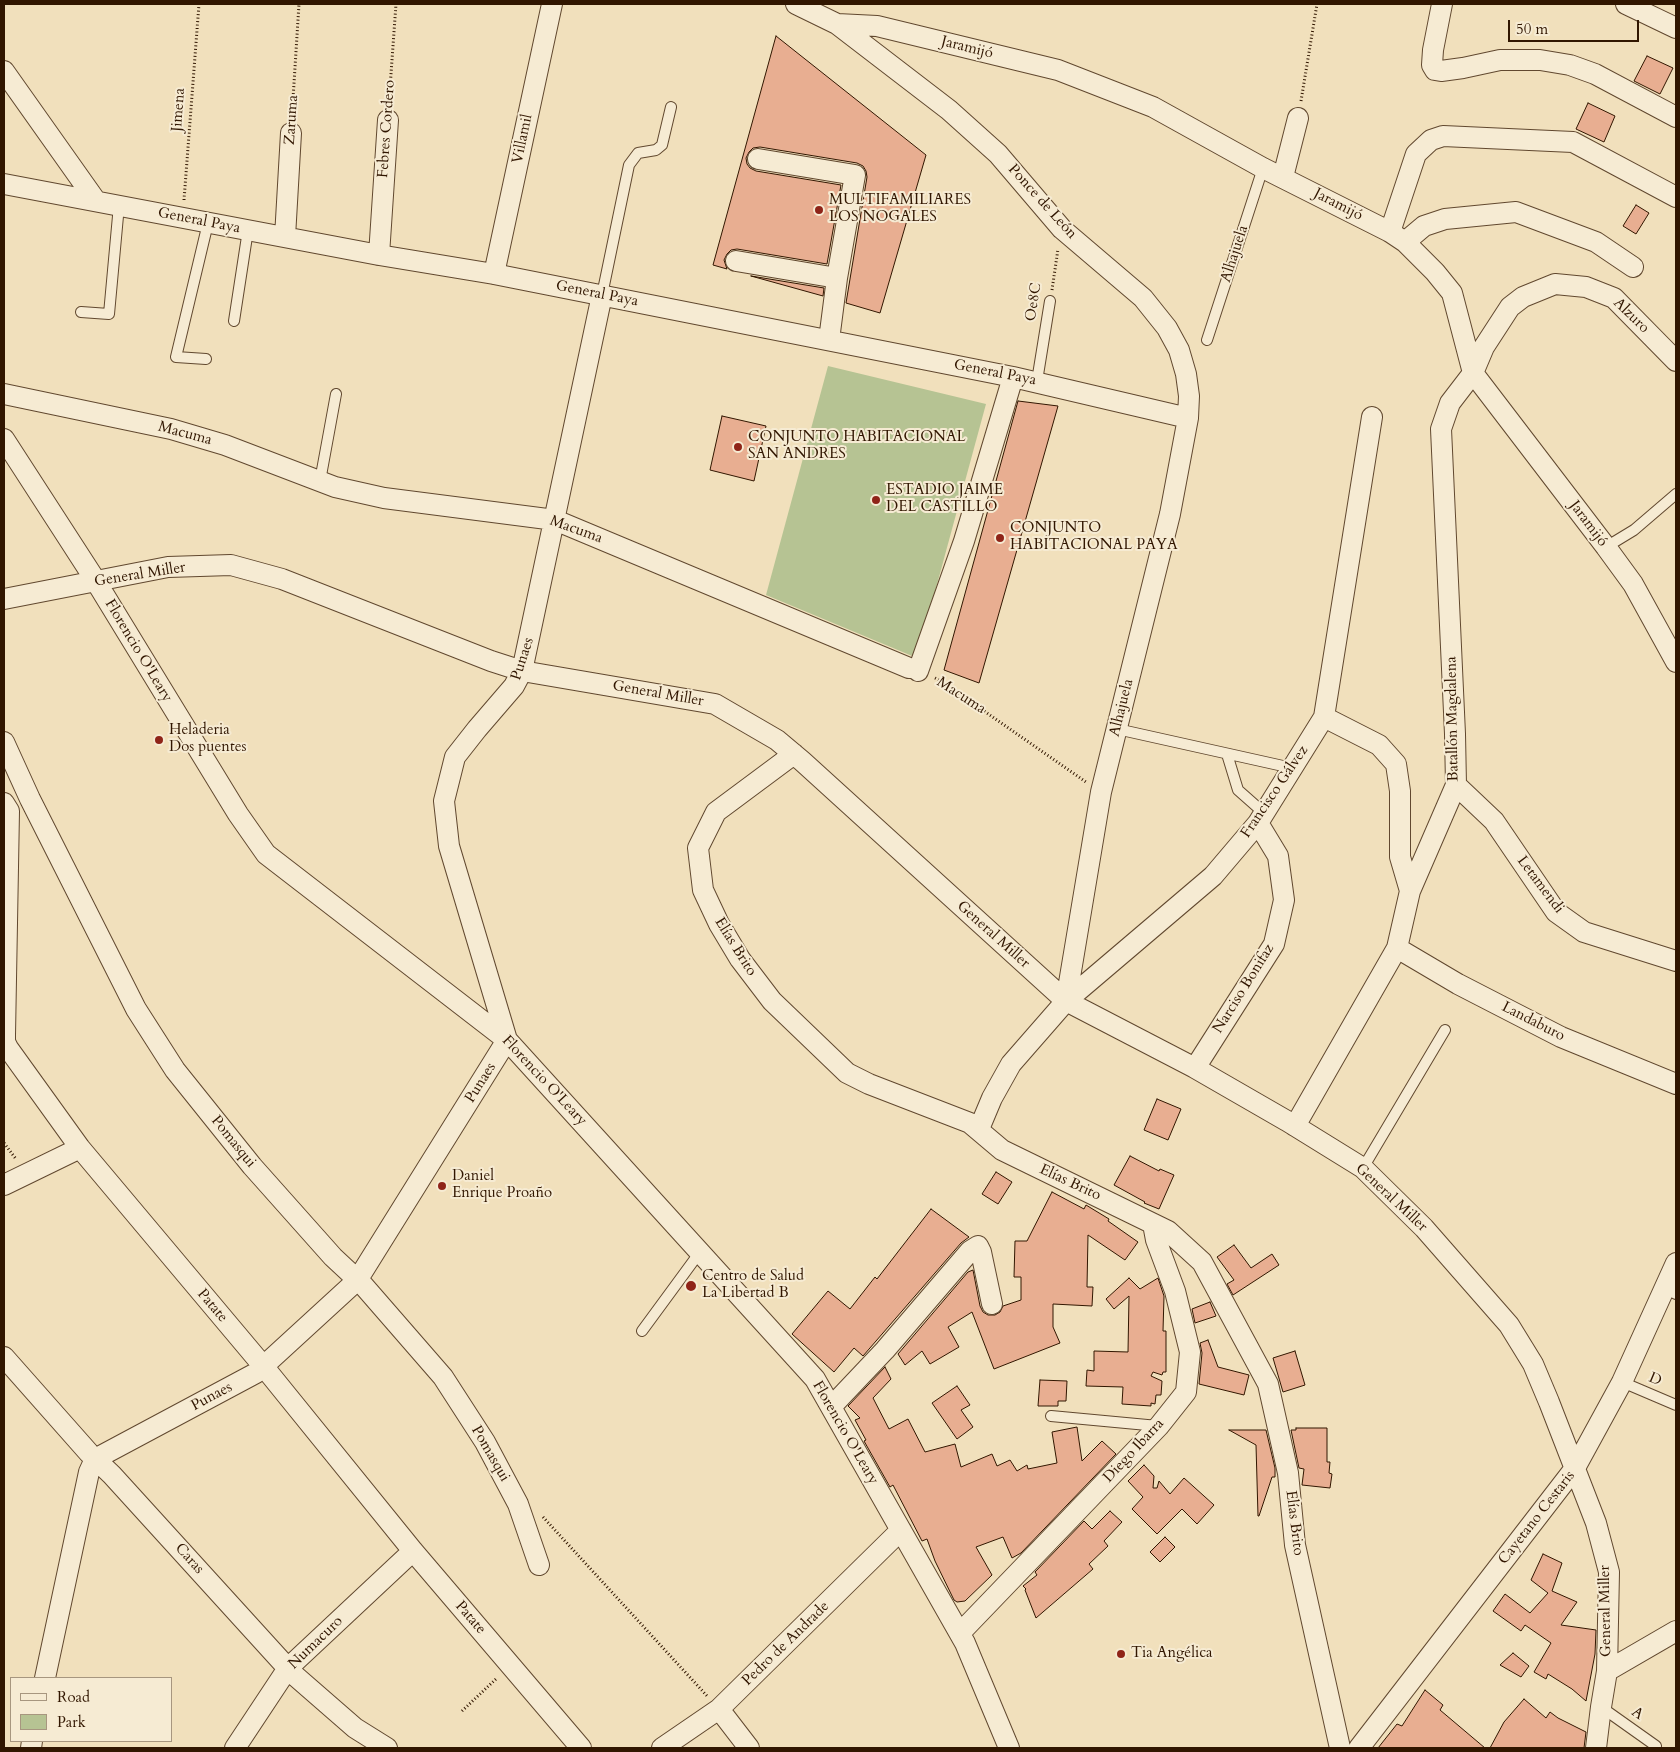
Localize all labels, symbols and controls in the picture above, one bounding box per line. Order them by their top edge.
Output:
scale bar [1510,10,1641,42]
text: 50 m [1516,19,1548,39]
street label: Jaramijó [939,33,995,63]
street label: Febres Cordero [375,79,399,179]
street label: Jimena [168,88,190,132]
street label: Zaruma [281,94,303,146]
street label: Villamil [509,113,537,165]
street label: Ponce de León [1004,161,1080,243]
street label: Jaramijó [1310,185,1366,225]
place label: MULTIFAMILIARES LOS NOGALES [829,192,971,227]
street label: General Paya [156,204,242,238]
marker: MULTIFAMILIARES LOS NOGALES [813,204,825,216]
street label: Alhajuela [1217,223,1253,285]
street label: General Paya [554,277,640,311]
street label: Oe8C [1022,281,1046,323]
street label: Alzuro [1609,295,1653,337]
street label: General Paya [952,356,1038,390]
street label: Macuma [156,418,214,450]
place label: CONJUNTO HABITACIONAL SAN ANDRES [748,429,966,464]
marker: CONJUNTO HABITACIONAL SAN ANDRES [732,441,744,453]
place label: ESTADIO JAIME DEL CASTILLO [886,482,1003,517]
marker: ESTADIO JAIME DEL CASTILLO [870,494,882,506]
street label: Jaramijó [1565,498,1611,550]
street label: Macuma [547,512,605,548]
place label: CONJUNTO HABITACIONAL PAYA [1010,520,1178,555]
marker: CONJUNTO HABITACIONAL PAYA [994,532,1006,544]
street label: General Miller [93,559,187,591]
street label: Florencio O'Leary [100,596,176,706]
street label: Punaes [508,635,538,683]
street label: Batallón Magdalena [1443,656,1463,782]
street label: Macuma [933,674,989,718]
street label: General Miller [611,677,705,711]
street label: Alhajuela [1106,677,1138,739]
place label: Heladeria Dos puentes [169,722,246,757]
marker: Heladeria Dos puentes [153,734,165,746]
street label: Francisco Gálvez [1238,742,1312,842]
street label: Letamendi [1513,853,1567,917]
street label: General Miller [953,898,1033,972]
street label: Elías Brito [710,914,760,980]
street label: Narciso Bonifaz [1209,941,1279,1037]
street label: Landaburo [1498,998,1568,1046]
street label: Florencio O'Leary [498,1032,590,1130]
street label: Punaes [462,1060,500,1106]
street label: Pomasqui [207,1112,259,1172]
street label: General Miller [1351,1160,1431,1236]
street label: Elías Brito [1036,1161,1104,1205]
place label: Daniel Enrique Proaño [452,1168,552,1203]
marker: Daniel Enrique Proaño [436,1180,448,1192]
place label: Centro de Salud La Libertad B [702,1268,804,1303]
marker: Centro de Salud La Libertad B [684,1279,698,1293]
street label: Patate [193,1286,231,1326]
street label: D [1646,1369,1664,1391]
street label: Florencio O'Leary [808,1378,882,1488]
street label: Punaes [188,1379,236,1415]
street label: Diego Ibarra [1100,1415,1168,1487]
street label: Pomasqui [467,1423,513,1485]
street label: Cayetano Cestaris [1495,1468,1579,1568]
street label: Elías Brito [1281,1489,1307,1557]
street label: Caras [171,1540,207,1578]
street label: General Miller [1596,1565,1616,1657]
street label: Patate [451,1598,489,1638]
street label: Pedro de Andrade [739,1598,833,1690]
street label: Numacuro [285,1613,347,1673]
place label: Tia Angélica [1131,1645,1213,1663]
marker: Tia Angélica [1115,1648,1127,1660]
legend [10,1677,172,1742]
text: Road [57,1687,90,1707]
street label: A [1627,1704,1647,1724]
text: Park [57,1712,86,1732]

